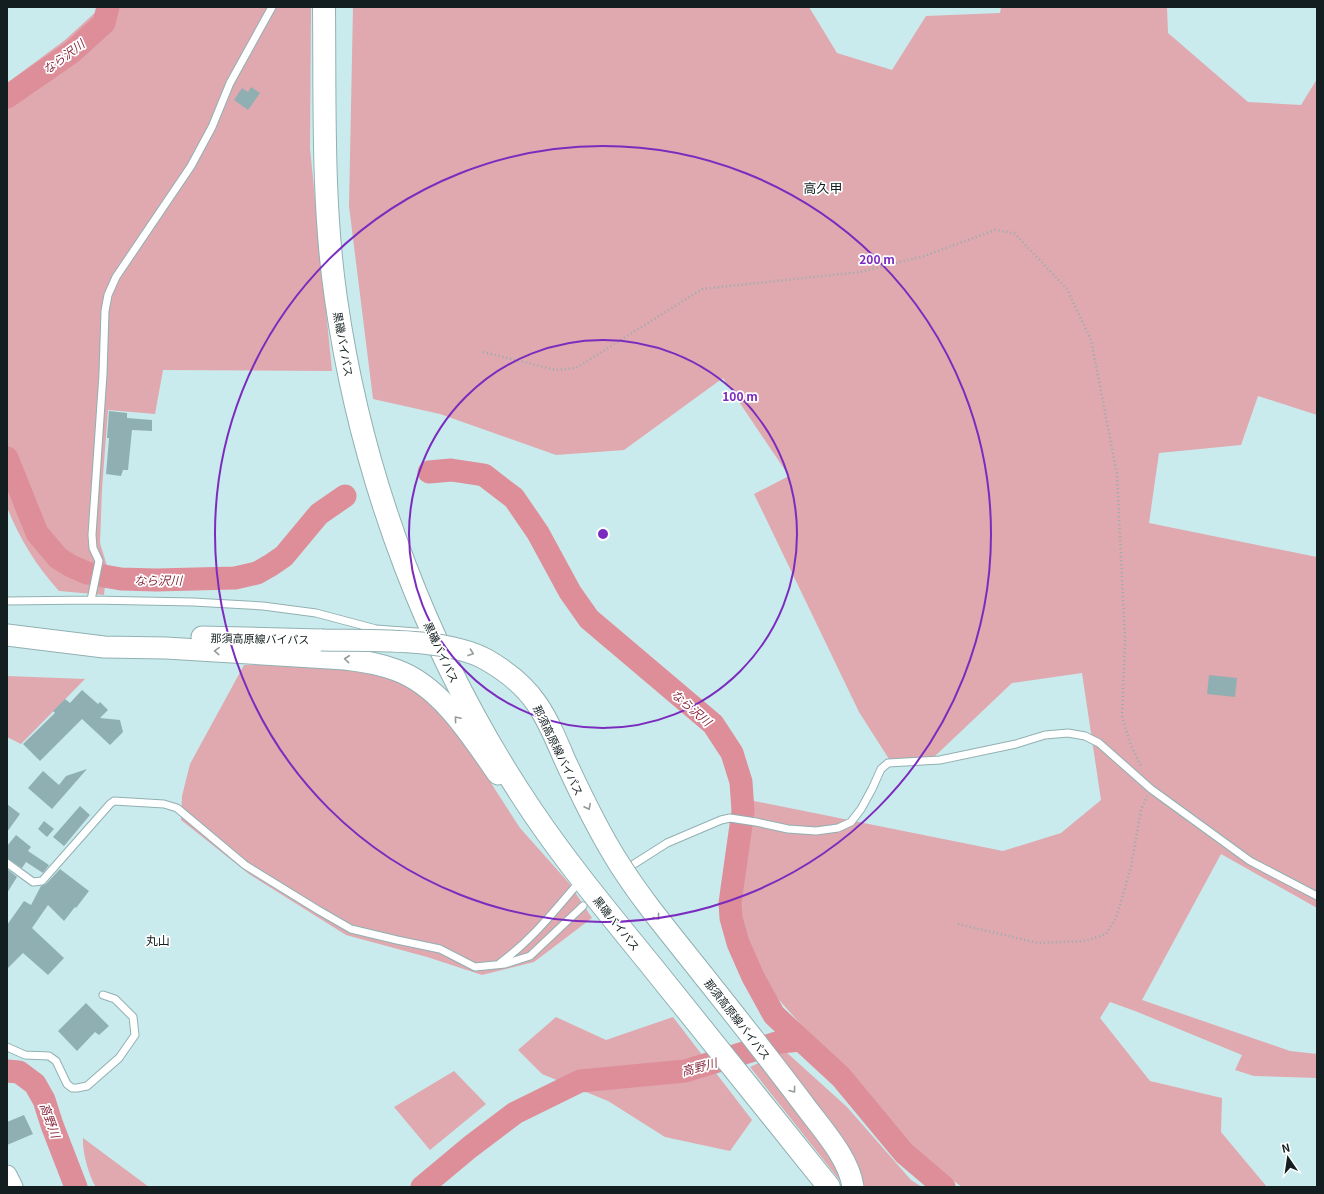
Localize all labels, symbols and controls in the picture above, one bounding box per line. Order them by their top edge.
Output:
water label: なら沢川 [39,34,89,77]
district label: 高久甲 [803,178,843,197]
text: 200 m [859,250,895,267]
street label: 黒磯バイパス [330,310,358,378]
text: 100 m [722,387,758,404]
centre of rings [596,527,610,541]
water label: なら沢川 [134,571,184,588]
street label: 黒磯バイパス [421,619,463,685]
street label: 那須高原線バイパス [210,629,310,647]
one-way arrow [214,647,220,656]
one-way arrow [467,649,474,657]
one-way arrow [344,655,350,664]
water label: なら沢川 [668,685,717,730]
street label: 那須高原線バイパス [530,702,588,798]
one-way arrow [455,716,462,724]
one-way arrow [583,803,591,811]
street label: 黒磯バイパス [590,892,644,954]
one-way arrow [652,913,659,920]
district label: 丸山 [146,931,170,948]
street label: 那須高原線バイパス [701,975,775,1063]
water label: 高野川 [679,1053,721,1079]
one-way arrow [788,1086,795,1093]
water label: 高野川 [37,1100,66,1142]
north arrow [1268,1138,1308,1178]
text: N [1280,1139,1291,1156]

